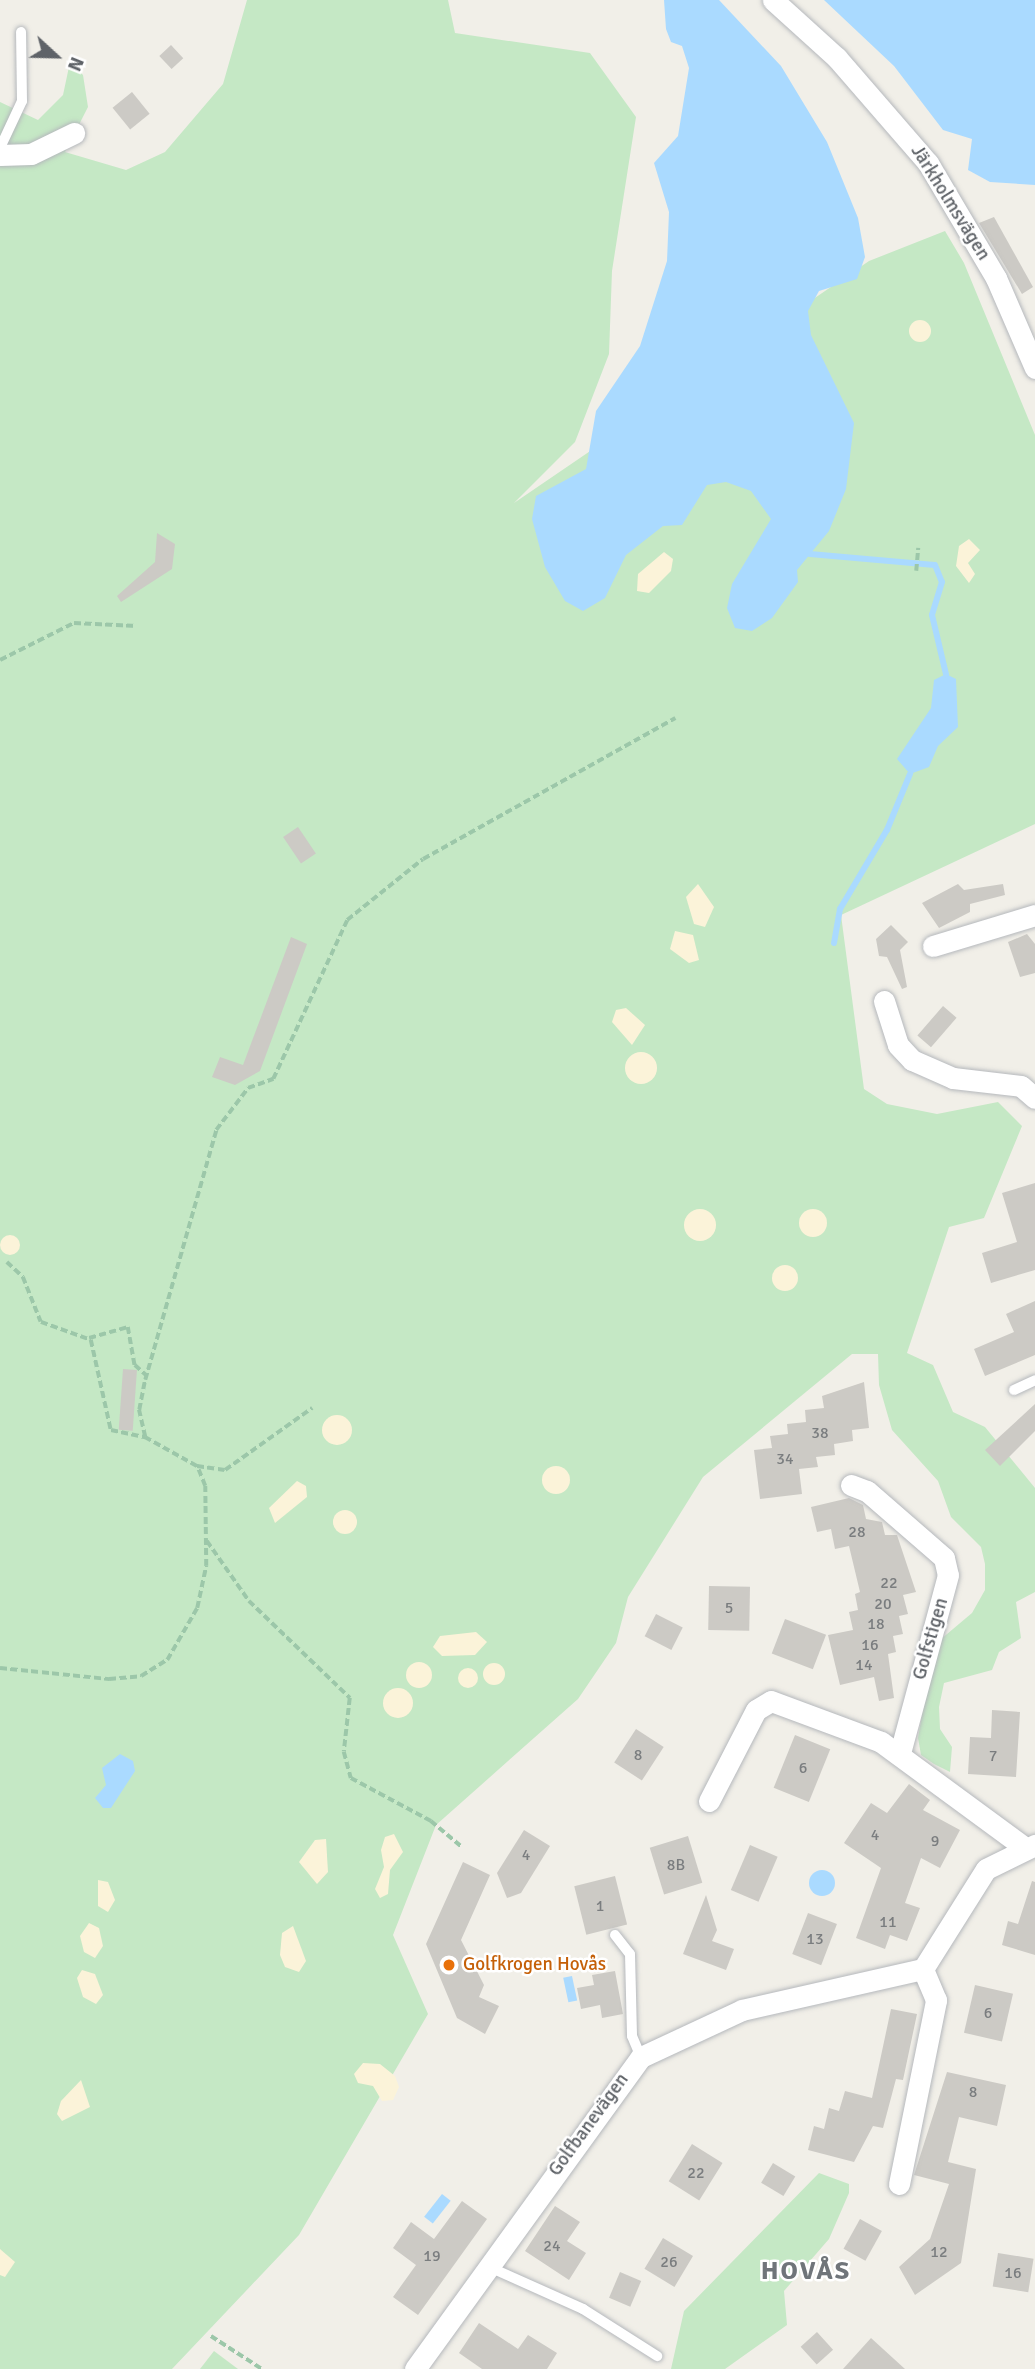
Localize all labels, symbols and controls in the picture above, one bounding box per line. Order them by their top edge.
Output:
north arrow [21,21,91,91]
text: N [62,53,89,74]
street label: Järkholmsvägen [905,141,995,265]
house number: 38 [811,1423,829,1443]
house number: 34 [776,1449,794,1469]
house number: 28 [848,1522,866,1542]
house number: 22 [880,1573,898,1593]
house number: 20 [874,1594,892,1614]
street label: Golfstigen [908,1595,954,1683]
house number: 5 [725,1598,733,1618]
house number: 18 [867,1614,885,1634]
house number: 16 [861,1635,879,1655]
house number: 14 [855,1655,873,1675]
house number: 8 [634,1745,642,1765]
house number: 7 [989,1746,997,1766]
house number: 6 [799,1758,807,1778]
house number: 4 [871,1825,879,1845]
house number: 9 [931,1831,939,1851]
house number: 4 [522,1845,530,1865]
house number: 8B [667,1855,685,1875]
house number: 1 [596,1896,604,1916]
house number: 11 [879,1912,897,1932]
house number: 13 [806,1929,824,1949]
place label: Golfkrogen Hovås [463,1954,606,1976]
marker: Golfkrogen Hovås [441,1957,457,1973]
house number: 6 [984,2003,992,2023]
street label: Golfbanevägen [544,2069,634,2181]
house number: 8 [969,2082,977,2102]
house number: 22 [687,2163,705,2183]
house number: 24 [543,2236,561,2256]
house number: 12 [930,2242,948,2262]
house number: 19 [423,2246,441,2266]
house number: 26 [660,2252,678,2272]
district label: HOVÅS [761,2256,851,2288]
house number: 16 [1004,2263,1022,2283]

